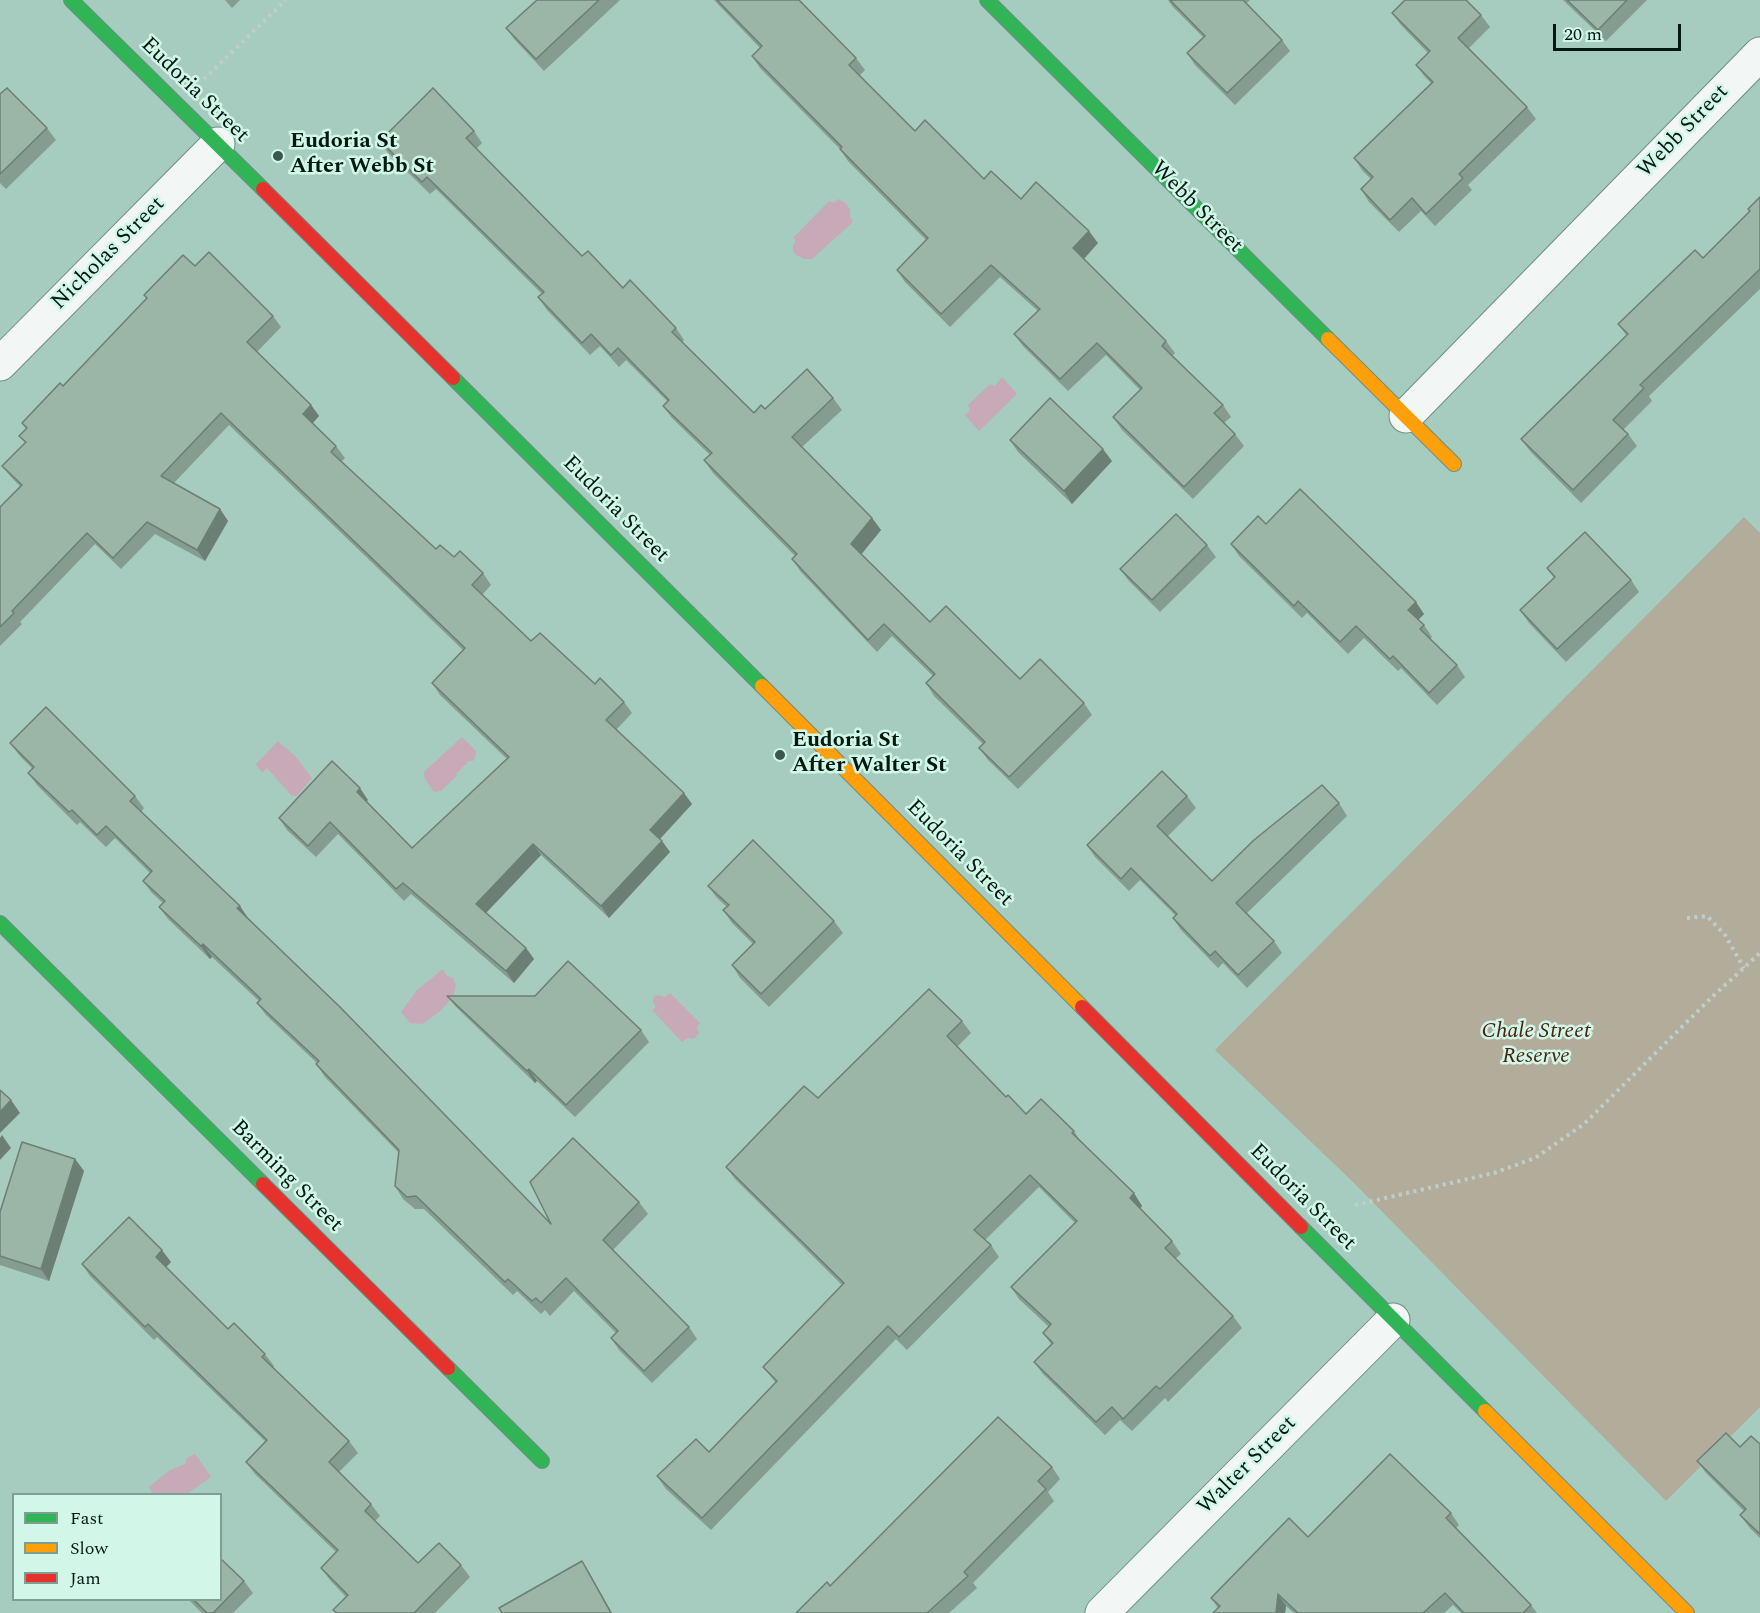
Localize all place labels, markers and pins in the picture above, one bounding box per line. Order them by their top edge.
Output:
place label: Eudoria St After Webb St [290,130,434,182]
marker: Eudoria St After Webb St [271,149,285,163]
place label: Eudoria St After Walter St [792,729,947,780]
marker: Eudoria St After Walter St [773,748,787,762]

